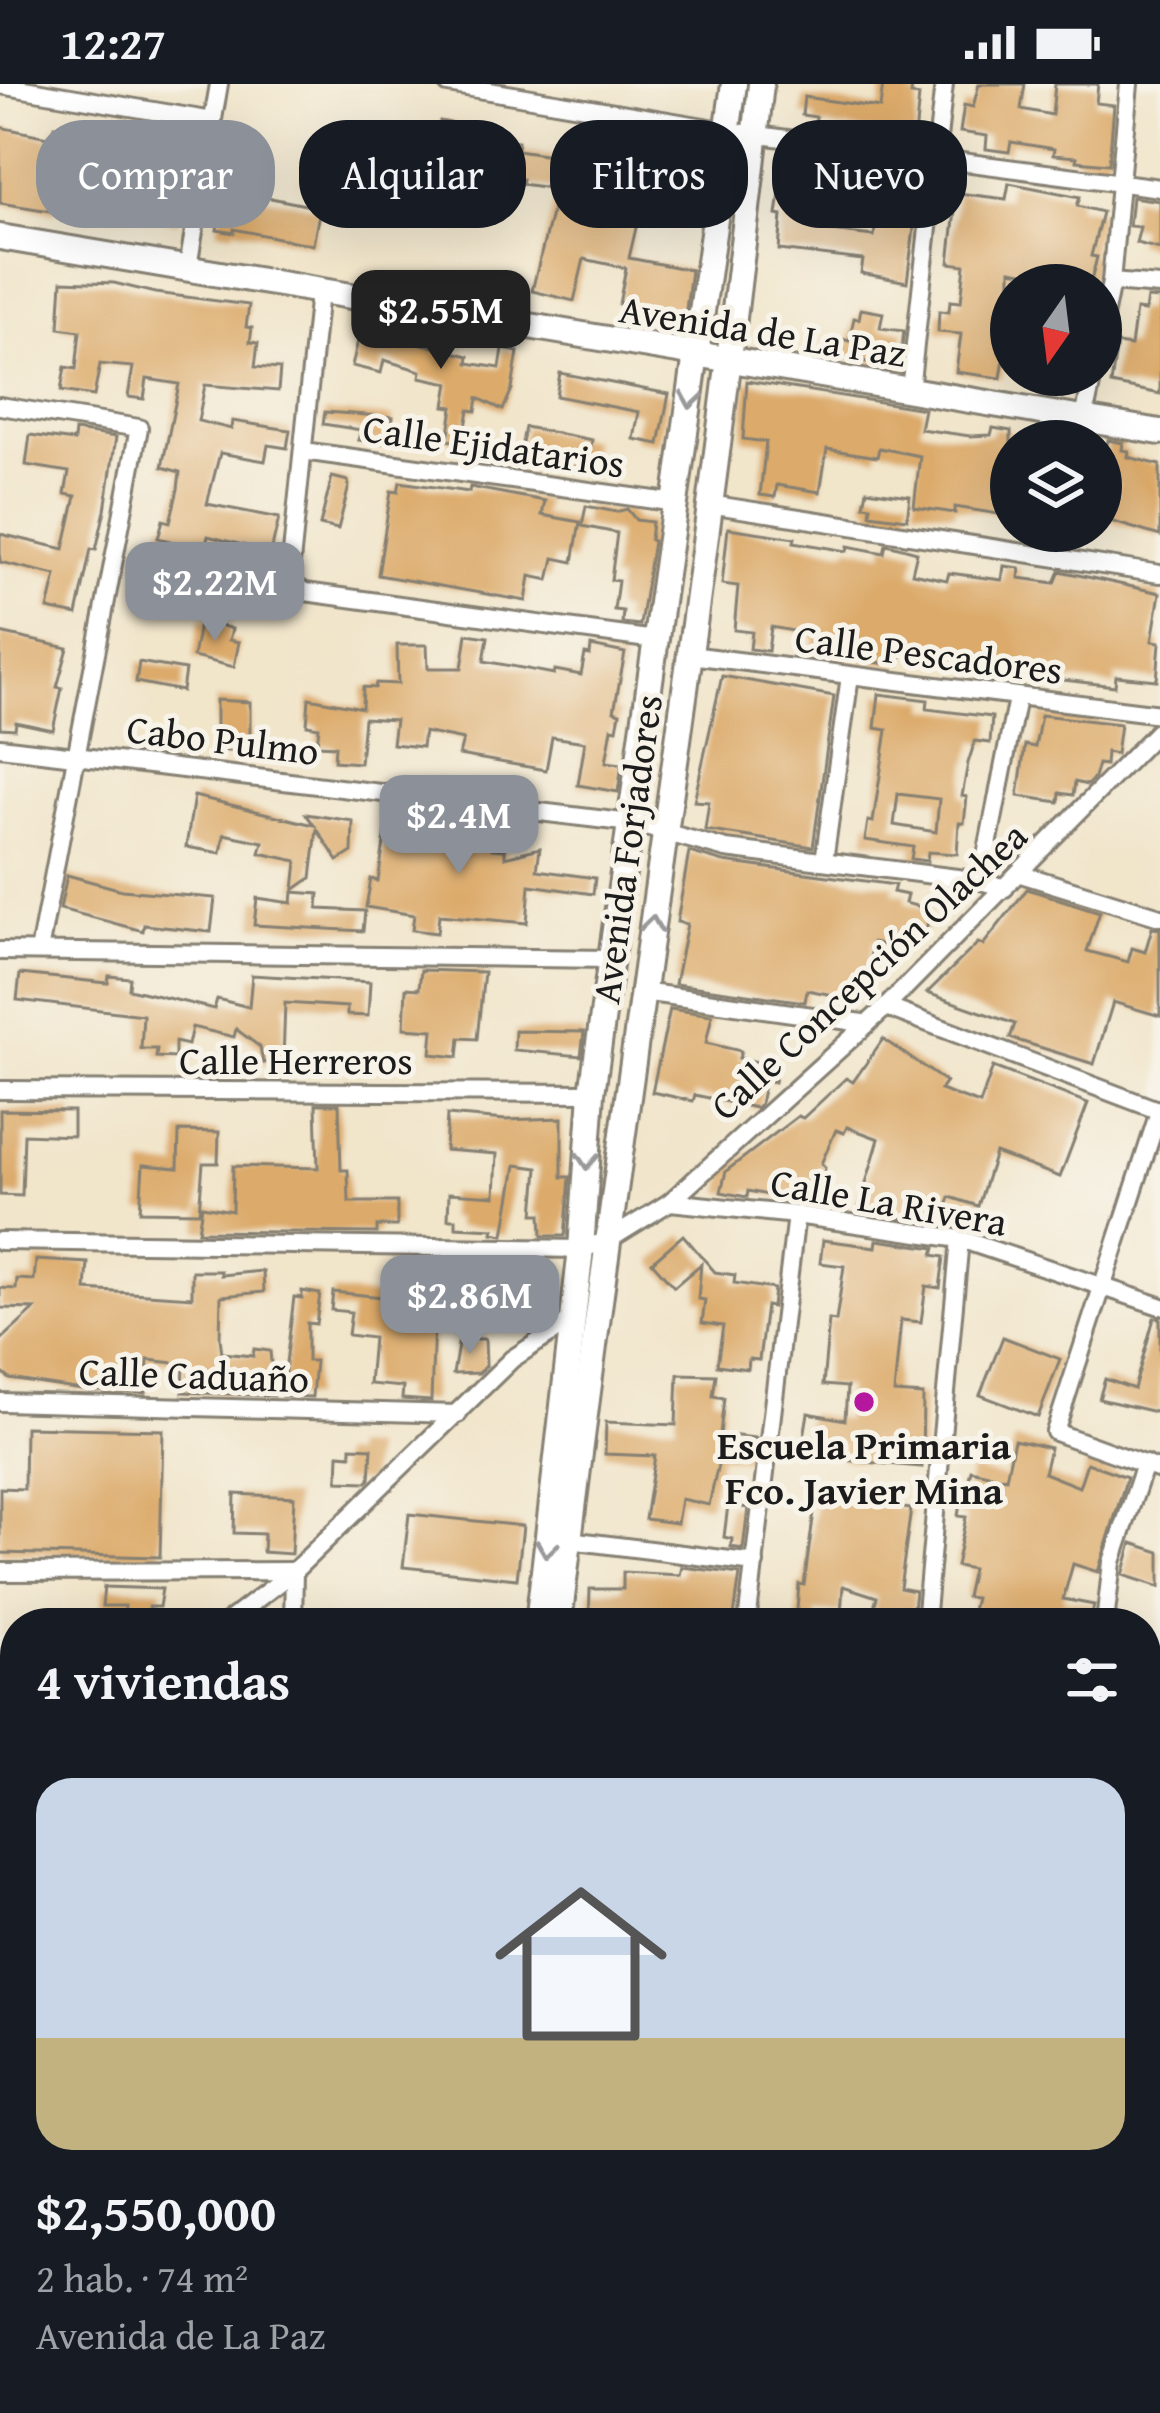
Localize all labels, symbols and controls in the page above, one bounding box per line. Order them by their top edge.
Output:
text: 12:27 [60,10,166,75]
chip: Comprar [36,120,275,228]
chip: Alquilar [299,120,526,228]
chip: Filtros [550,120,748,228]
chip: Nuevo [772,120,967,228]
north arrow [990,264,1122,396]
map controls [990,264,1122,552]
pin: $2.55M [343,270,539,372]
street label: Avenida de La Paz [616,279,910,381]
text: $2.55M [378,280,504,337]
one-way arrow [679,390,705,410]
street label: Calle Ejidatarios [360,398,628,492]
button: layers [990,420,1122,552]
pin: $2.22M [117,542,313,644]
text: $2.22M [152,552,278,609]
street label: Calle Pescadores [792,608,1066,698]
street label: Avenida Forjadores [576,691,676,1007]
street label: Cabo Pulmo [124,699,322,779]
pin: $2.4M [375,775,543,877]
text: $2.4M [406,785,512,842]
street label: Calle Concepción Olachea [697,807,1040,1132]
one-way arrow [638,914,664,934]
street label: Calle Herreros [179,1031,413,1088]
one-way arrow [575,1152,601,1171]
street label: Calle La Rivera [766,1152,1012,1250]
pin: $2.86M [372,1255,568,1357]
text: $2.86M [407,1265,533,1322]
street label: Calle Caduaño [78,1342,310,1406]
marker: Escuela Primaria Fco. Javier Mina [851,1389,877,1415]
place label: Escuela Primaria Fco. Javier Mina [717,1416,1011,1518]
one-way arrow [534,1539,560,1558]
text: 4 viviendas [36,1643,290,1718]
icon: filters [1059,1647,1125,1713]
icon: home [473,1856,689,2072]
text: $2,550,000 [36,2174,276,2249]
text: 2 hab. · 74 m² [36,2249,248,2306]
text: Avenida de La Paz [36,2306,325,2363]

